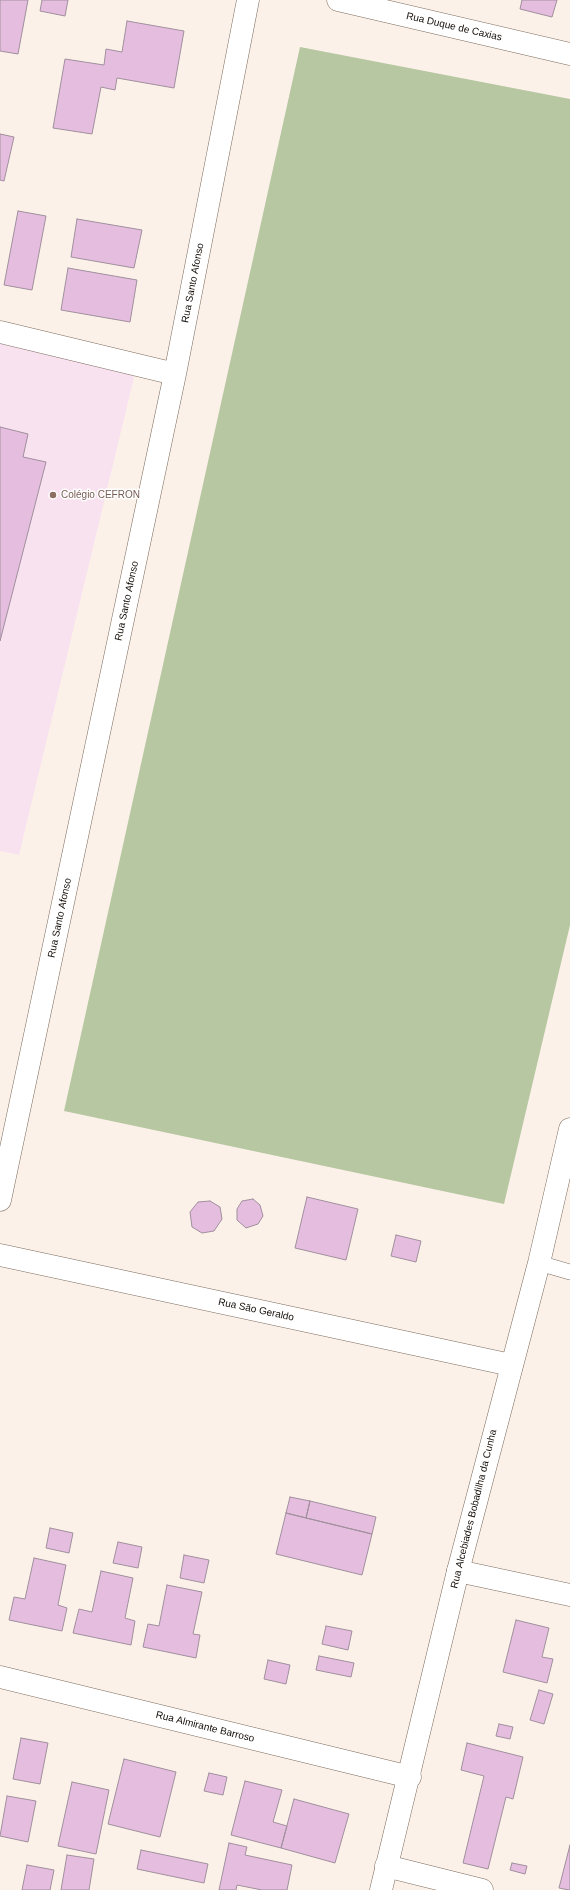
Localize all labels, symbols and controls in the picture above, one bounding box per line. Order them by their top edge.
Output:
street label: Rua Duque de Caxias [405,10,503,44]
street label: Rua Santo Afonso [179,242,207,324]
place label: Colégio CEFRON [61,489,140,501]
marker: Colégio CEFRON [48,490,58,500]
street label: Rua Santo Afonso [113,560,141,642]
street label: Rua Santo Afonso [46,877,74,959]
street label: Rua São Geraldo [217,1296,295,1324]
street label: Rua Alcebiades Bobadilha da Cunha [448,1428,500,1590]
street label: Rua Almirante Barroso [154,1709,256,1745]

